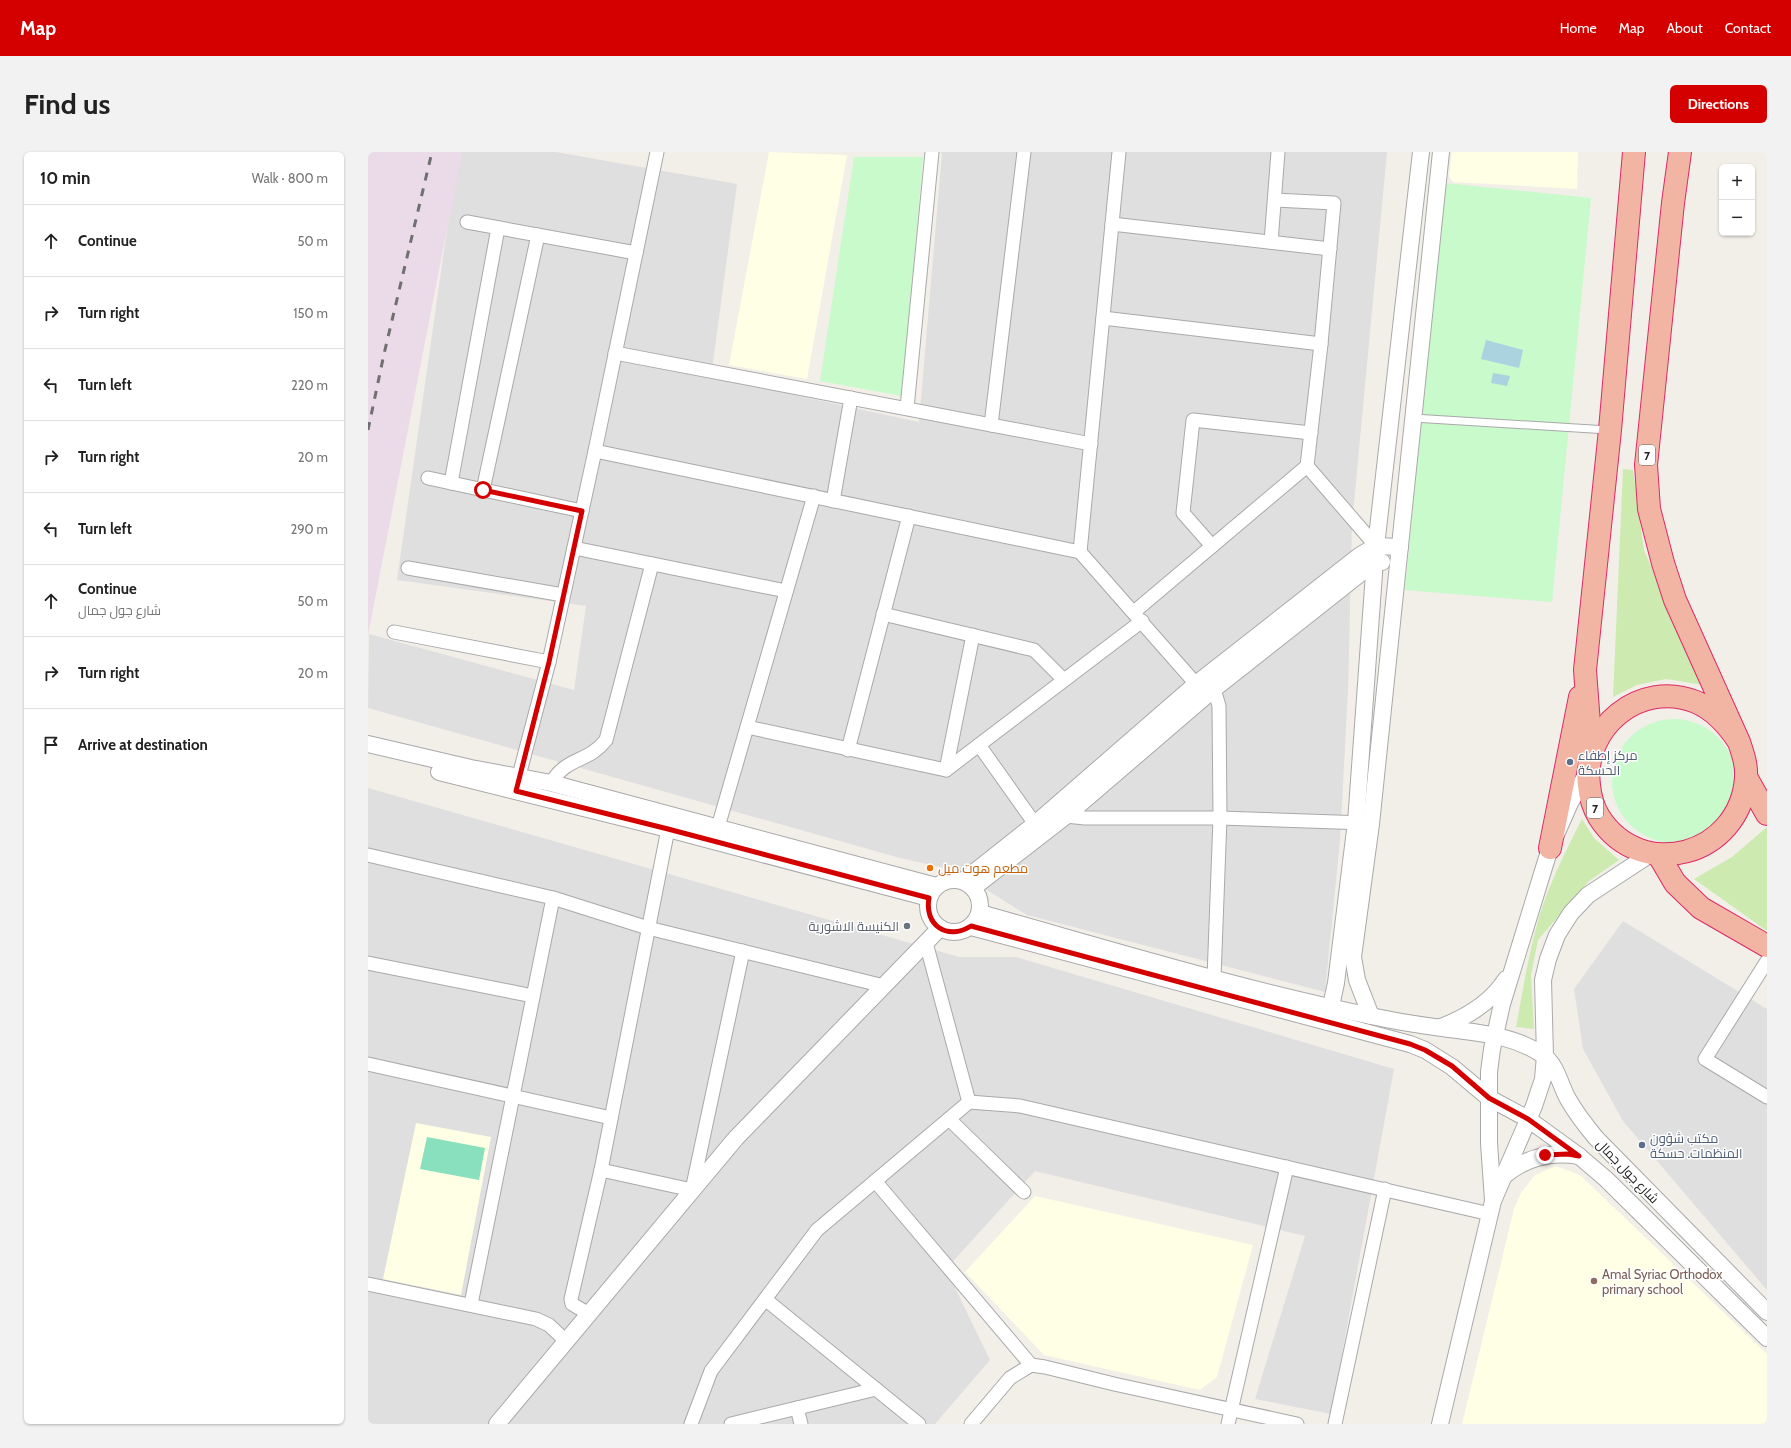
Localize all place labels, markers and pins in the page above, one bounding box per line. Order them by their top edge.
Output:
place label: مركز إطفاء الحسكة [1578,747,1638,778]
marker: مركز إطفاء الحسكة [1565,757,1575,767]
place label: مطعم هوت ميل [938,860,1028,878]
marker: مطعم هوت ميل [925,863,935,873]
place label: الكنيسة الاشورية [809,918,899,934]
marker: الكنيسة الاشورية [902,921,912,931]
place label: مكتب شؤون المنظمات. حسكة [1650,1130,1742,1161]
marker: مكتب شؤون المنظمات. حسكة [1637,1140,1647,1150]
place label: Amal Syriac Orthodox primary school [1602,1266,1723,1297]
marker: Amal Syriac Orthodox primary school [1589,1276,1599,1286]

